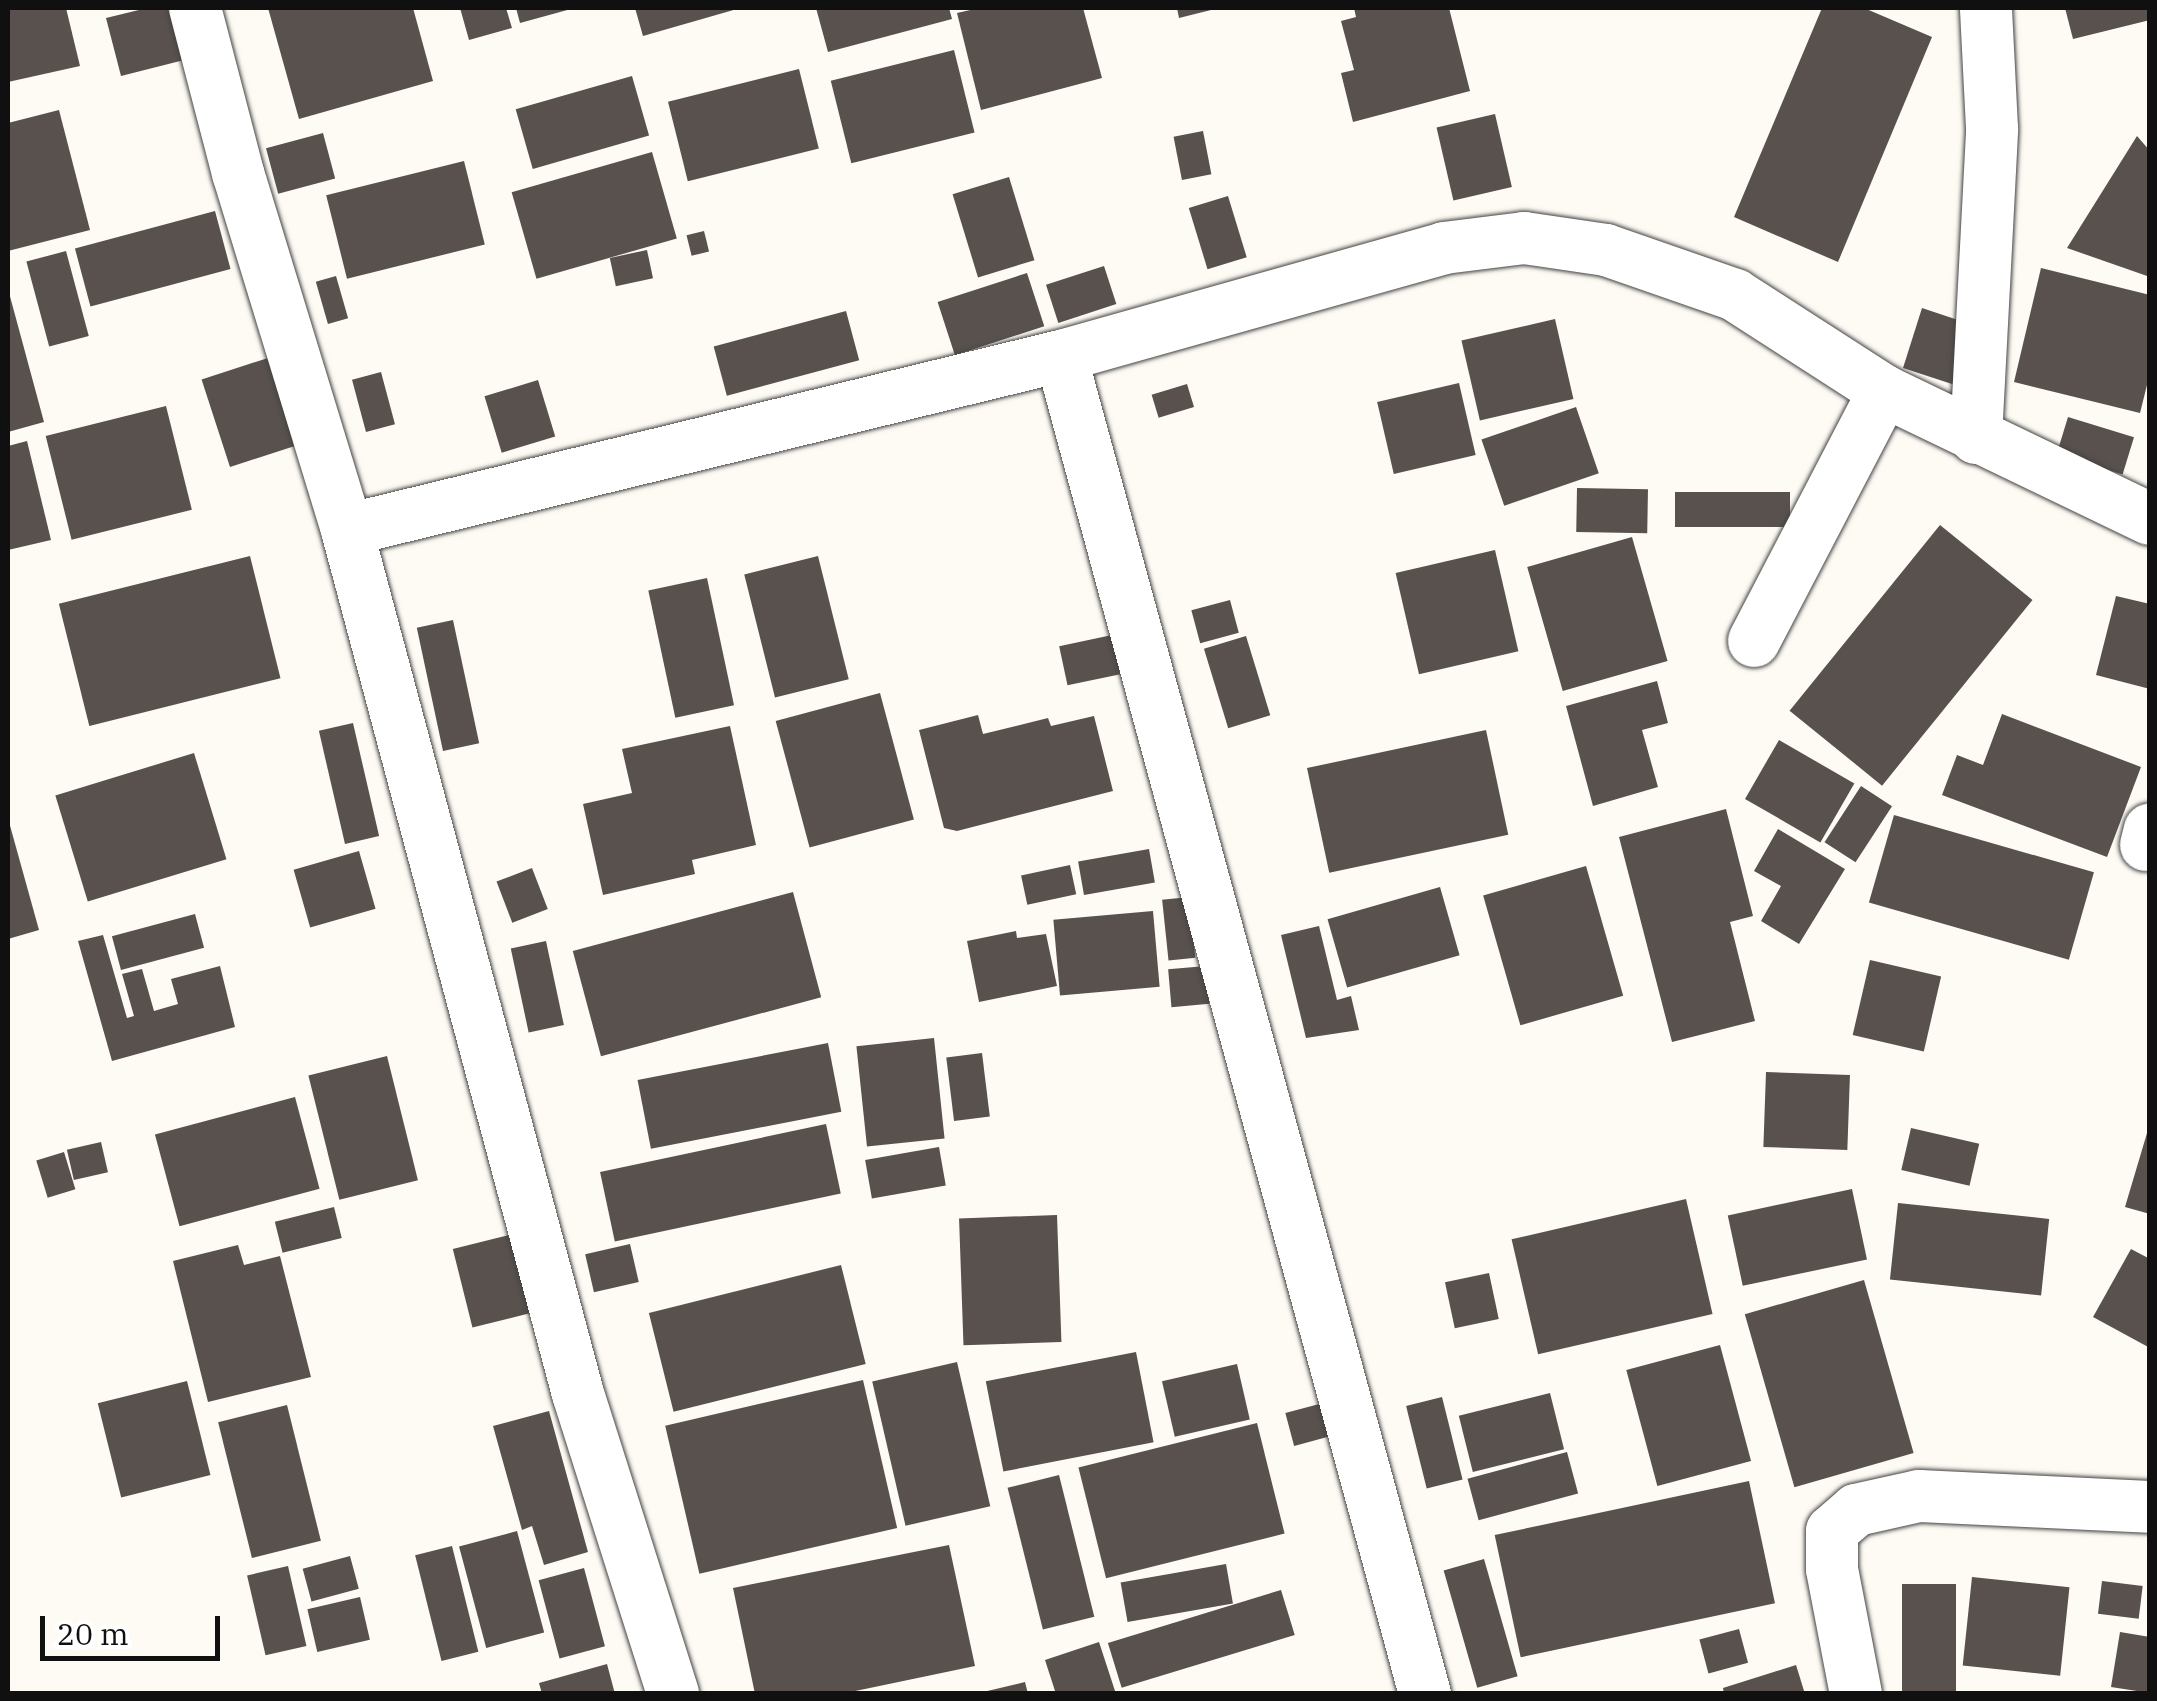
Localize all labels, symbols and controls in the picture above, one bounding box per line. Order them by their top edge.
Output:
scale bar [45,1596,225,1658]
text: 20 m [57,1614,129,1653]

